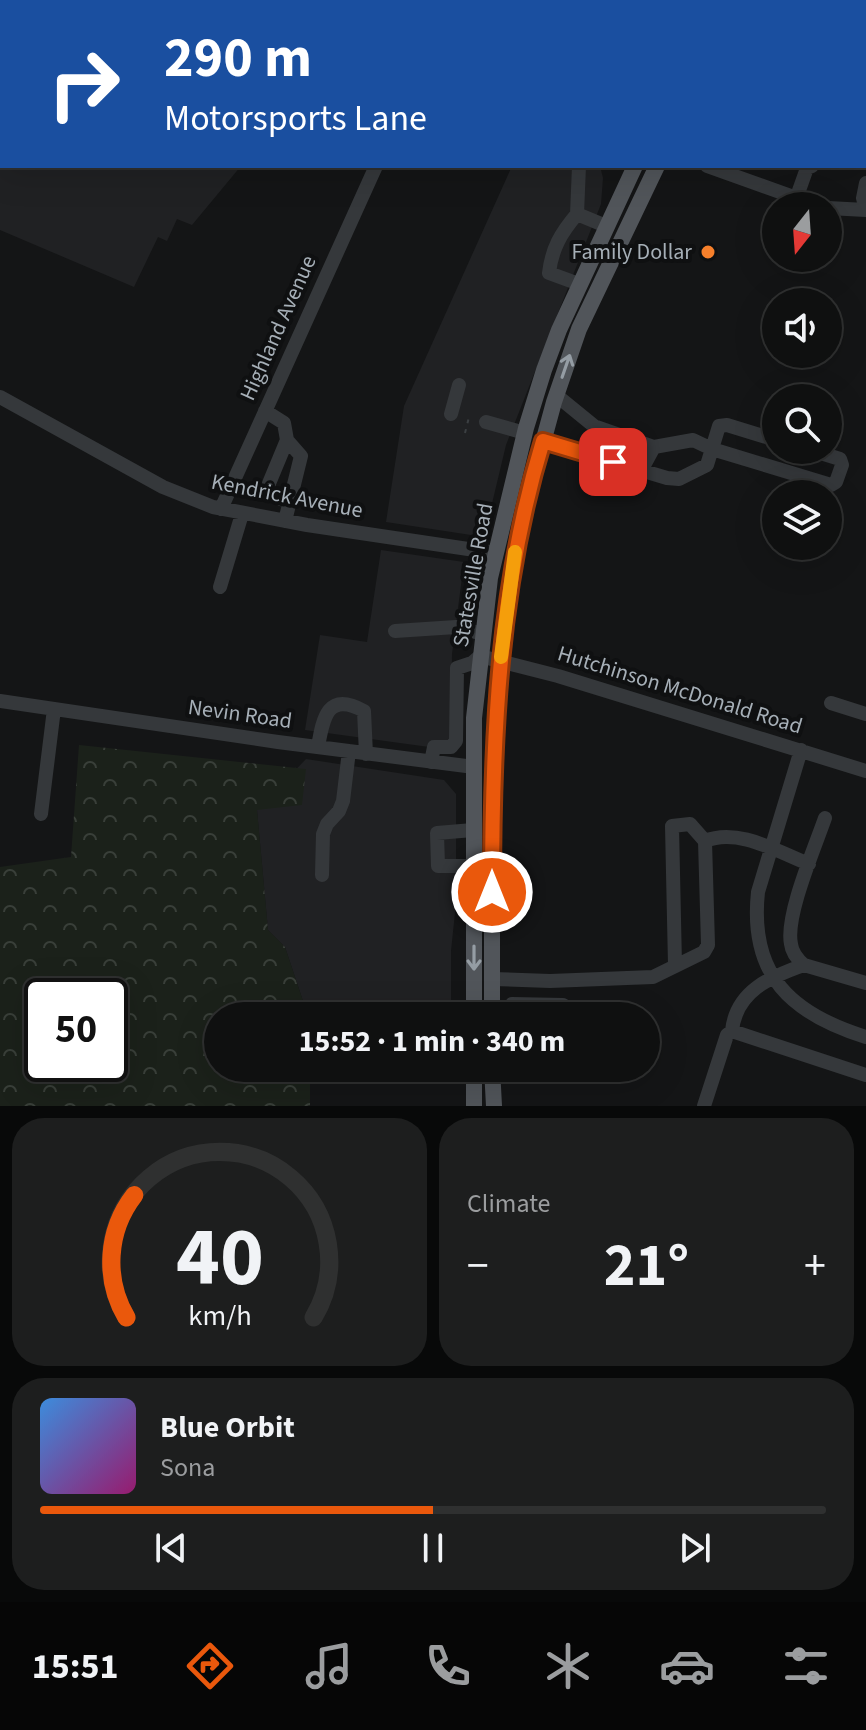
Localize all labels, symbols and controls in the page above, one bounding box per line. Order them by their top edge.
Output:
text: 290 m [164,19,312,98]
icon: right [32,32,136,136]
text: Motorsports Lane [164,93,427,144]
north arrow [762,192,842,272]
map controls [762,192,842,560]
place label: Family Dollar [571,236,692,268]
marker: Family Dollar [699,243,717,261]
street label: Highland Avenue [232,250,324,406]
button: sound [762,288,842,368]
one-way arrow [559,354,574,379]
button: search [762,384,842,464]
pin [579,428,647,496]
icon: arrive [591,440,635,484]
street label: Kendrick Avenue [208,466,366,526]
button: layers [762,480,842,560]
street label: Statesville Road [445,500,501,650]
street label: Hutchinson McDonald Road [554,637,806,743]
street label: Nevin Road [186,691,294,737]
position arrow [450,850,534,934]
one-way arrow [466,944,482,971]
speed limit sign: 50 [24,978,128,1082]
text: 15:52 · 1 min · 340 m [299,1020,565,1063]
text: Climate [467,1185,551,1222]
text: 40 [176,1199,263,1317]
text: 21° [604,1224,689,1309]
text: − [467,1235,489,1298]
text: + [804,1235,826,1298]
text: km/h [188,1296,251,1336]
text: Blue Orbit [160,1406,295,1449]
text: Sona [160,1449,215,1486]
icon: previous [149,1526,193,1570]
icon: pause [411,1526,455,1570]
icon: next [673,1526,717,1570]
icon: directions [182,1638,238,1694]
icon: music [301,1638,357,1694]
icon: phone [420,1638,476,1694]
icon: climate [540,1638,596,1694]
icon: car [659,1638,715,1694]
icon: filters [778,1638,834,1694]
text: 15:51 [32,1641,118,1692]

